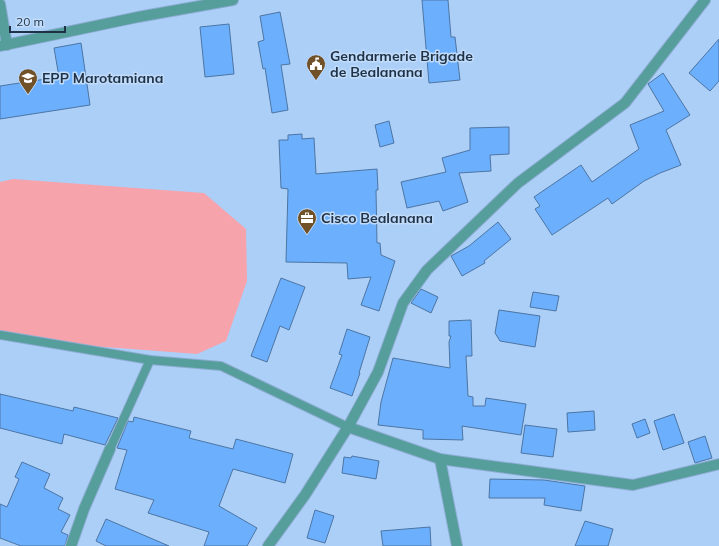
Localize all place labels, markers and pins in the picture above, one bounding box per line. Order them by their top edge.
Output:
place label: Gendarmerie Brigade de Bealanana [330,47,473,81]
public building icon: Gendarmerie Brigade de Bealanana [305,53,327,81]
school or university icon: EPP Marotamiana [17,67,39,95]
place label: EPP Marotamiana [42,69,163,87]
office icon: Cisco Bealanana [296,207,318,235]
place label: Cisco Bealanana [321,209,433,227]

